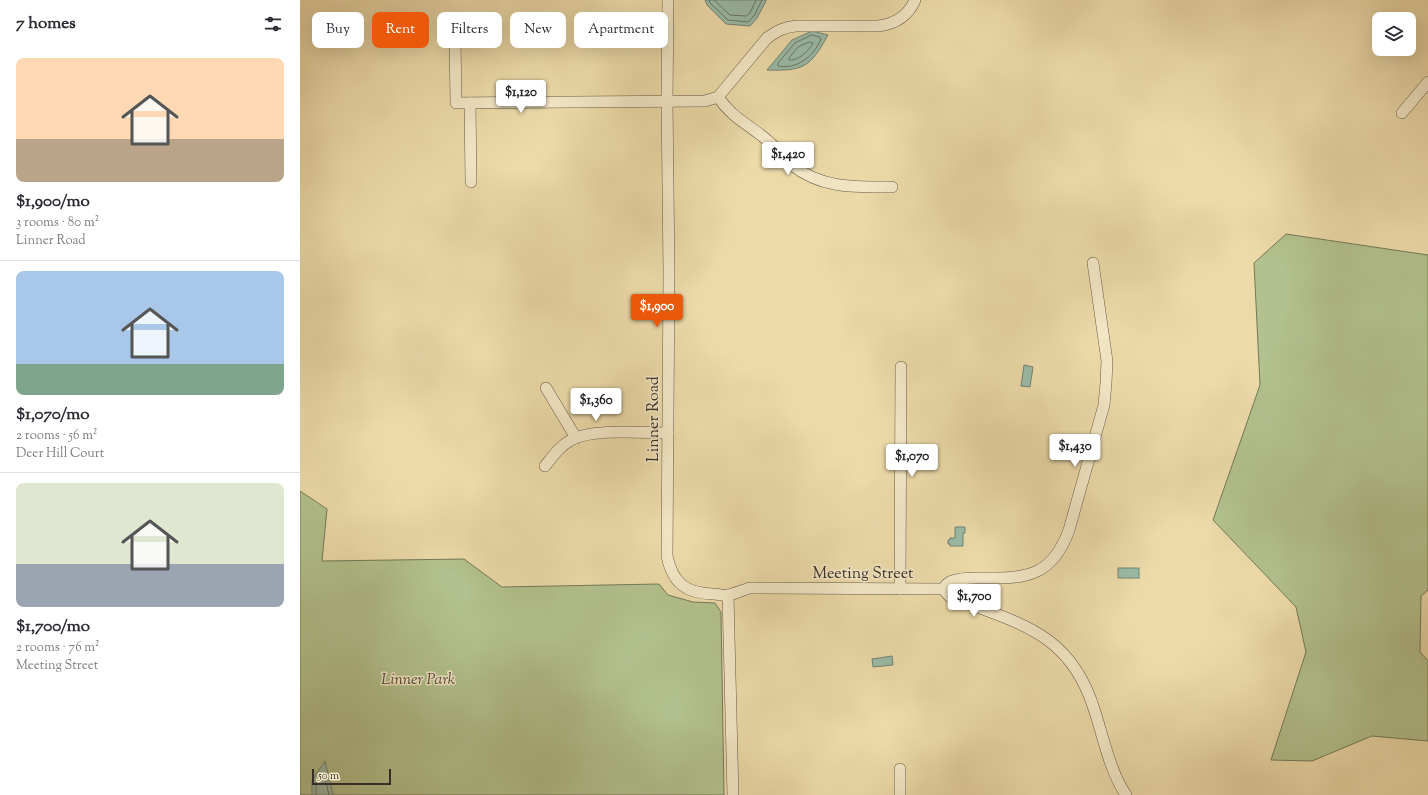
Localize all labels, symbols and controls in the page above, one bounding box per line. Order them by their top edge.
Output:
text: 7 homes [16,12,76,36]
chip: Buy [312,12,364,48]
chip: Rent [372,12,429,48]
chip: Filters [437,12,502,48]
chip: New [510,12,566,48]
chip: Apartment [574,12,668,48]
map controls [1372,12,1416,56]
button: layers [1372,12,1416,56]
icon: filters [262,13,284,35]
pin: $1,120 [488,80,554,114]
icon: home [114,84,186,156]
text: $1,120 [505,84,537,102]
pin: $1,420 [755,142,821,176]
text: $1,420 [771,146,805,164]
text: $1,900/mo [16,190,90,214]
text: 3 rooms · 80 m² [16,214,99,232]
text: Linner Road [16,232,86,250]
pin: $1,900 [624,294,690,328]
icon: home [114,297,186,369]
text: $1,900 [640,298,674,316]
street label: Linner Road [643,376,666,462]
pin: $1,360 [563,388,629,422]
text: $1,360 [579,392,613,410]
text: $1,070/mo [16,403,90,427]
text: 2 rooms · 56 m² [16,427,97,445]
pin: $1,430 [1042,434,1108,468]
text: $1,430 [1058,438,1092,456]
pin: $1,070 [879,444,945,478]
text: Deer Hill Court [16,445,104,463]
text: $1,070 [895,448,929,466]
icon: home [114,509,186,581]
street label: Meeting Street [812,563,914,586]
pin: $1,700 [941,584,1007,618]
text: $1,700 [957,588,991,606]
text: $1,700/mo [16,615,90,639]
text: 2 rooms · 76 m² [16,639,100,657]
text: Meeting Street [16,657,98,675]
park label: Linner Park [381,669,455,692]
scale bar [312,767,391,786]
text: 50 m [318,768,339,784]

